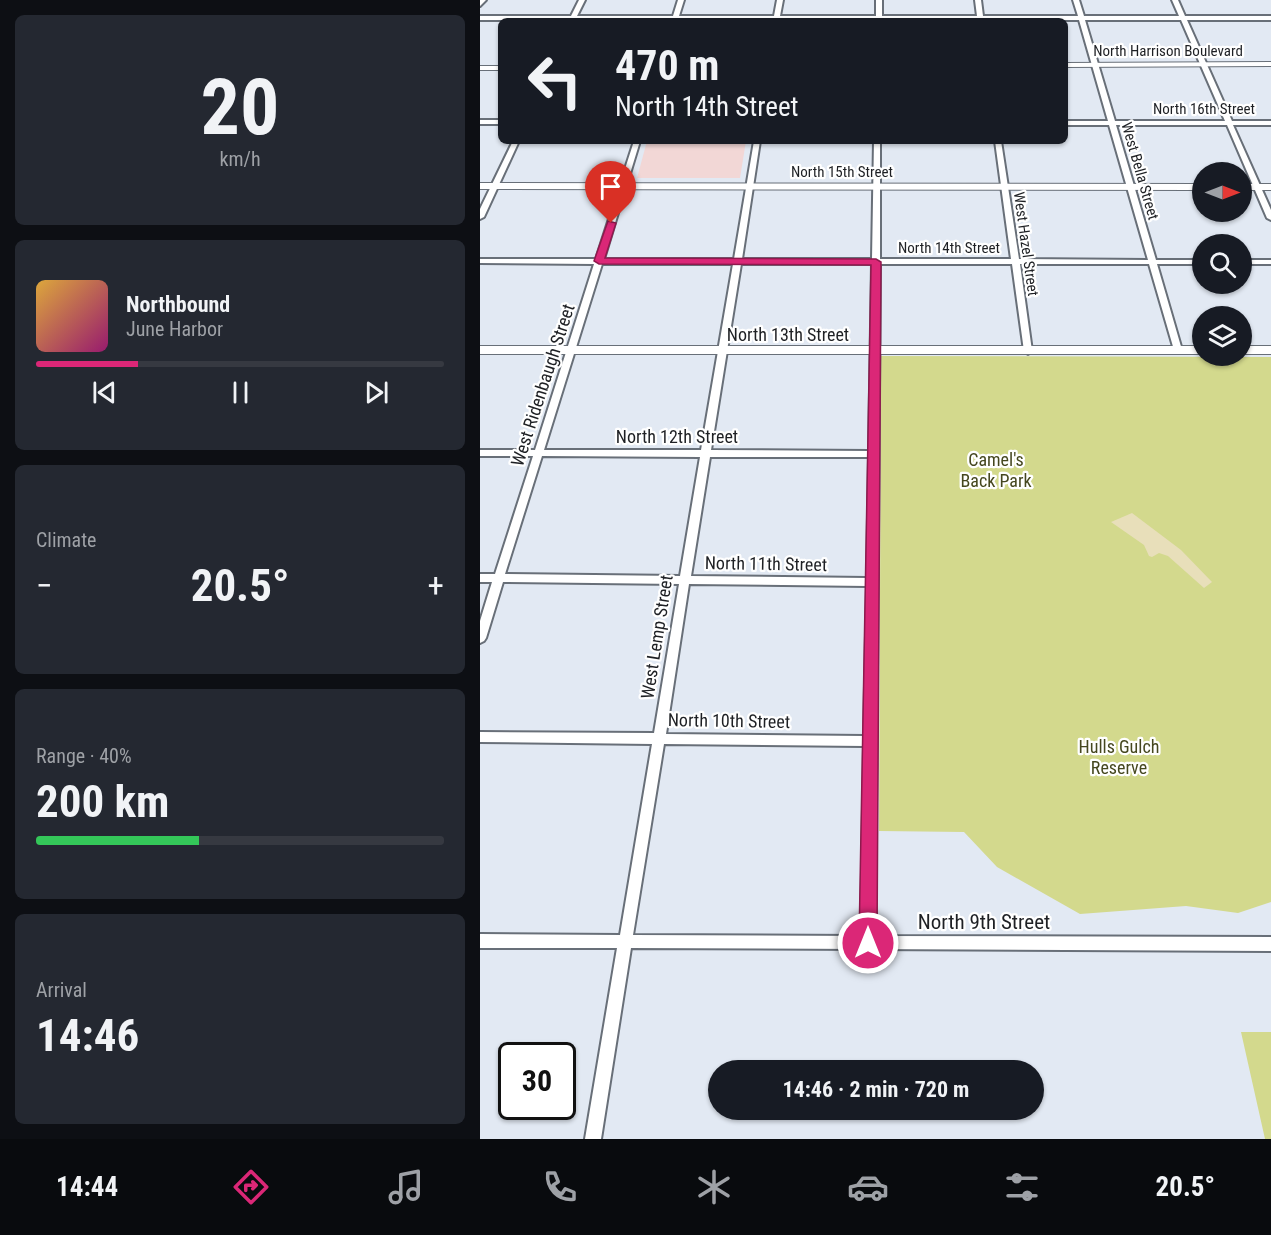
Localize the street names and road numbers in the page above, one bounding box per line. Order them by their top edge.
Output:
street label: North Harrison Boulevard [1093,42,1243,60]
street label: North 16th Street [1153,100,1255,118]
street label: West Bella Street [1117,120,1163,222]
street label: North 15th Street [791,163,893,181]
street label: West Hazel Street [1010,191,1042,297]
street label: North 14th Street [898,239,1000,257]
street label: West Ridenbaugh Street [506,301,579,469]
street label: North 13th Street [727,324,849,345]
street label: North 12th Street [616,426,738,447]
street label: North 11th Street [705,552,827,575]
street label: West Lemp Street [636,573,677,700]
street label: North 10th Street [668,709,790,732]
street label: North 9th Street [918,910,1050,934]

